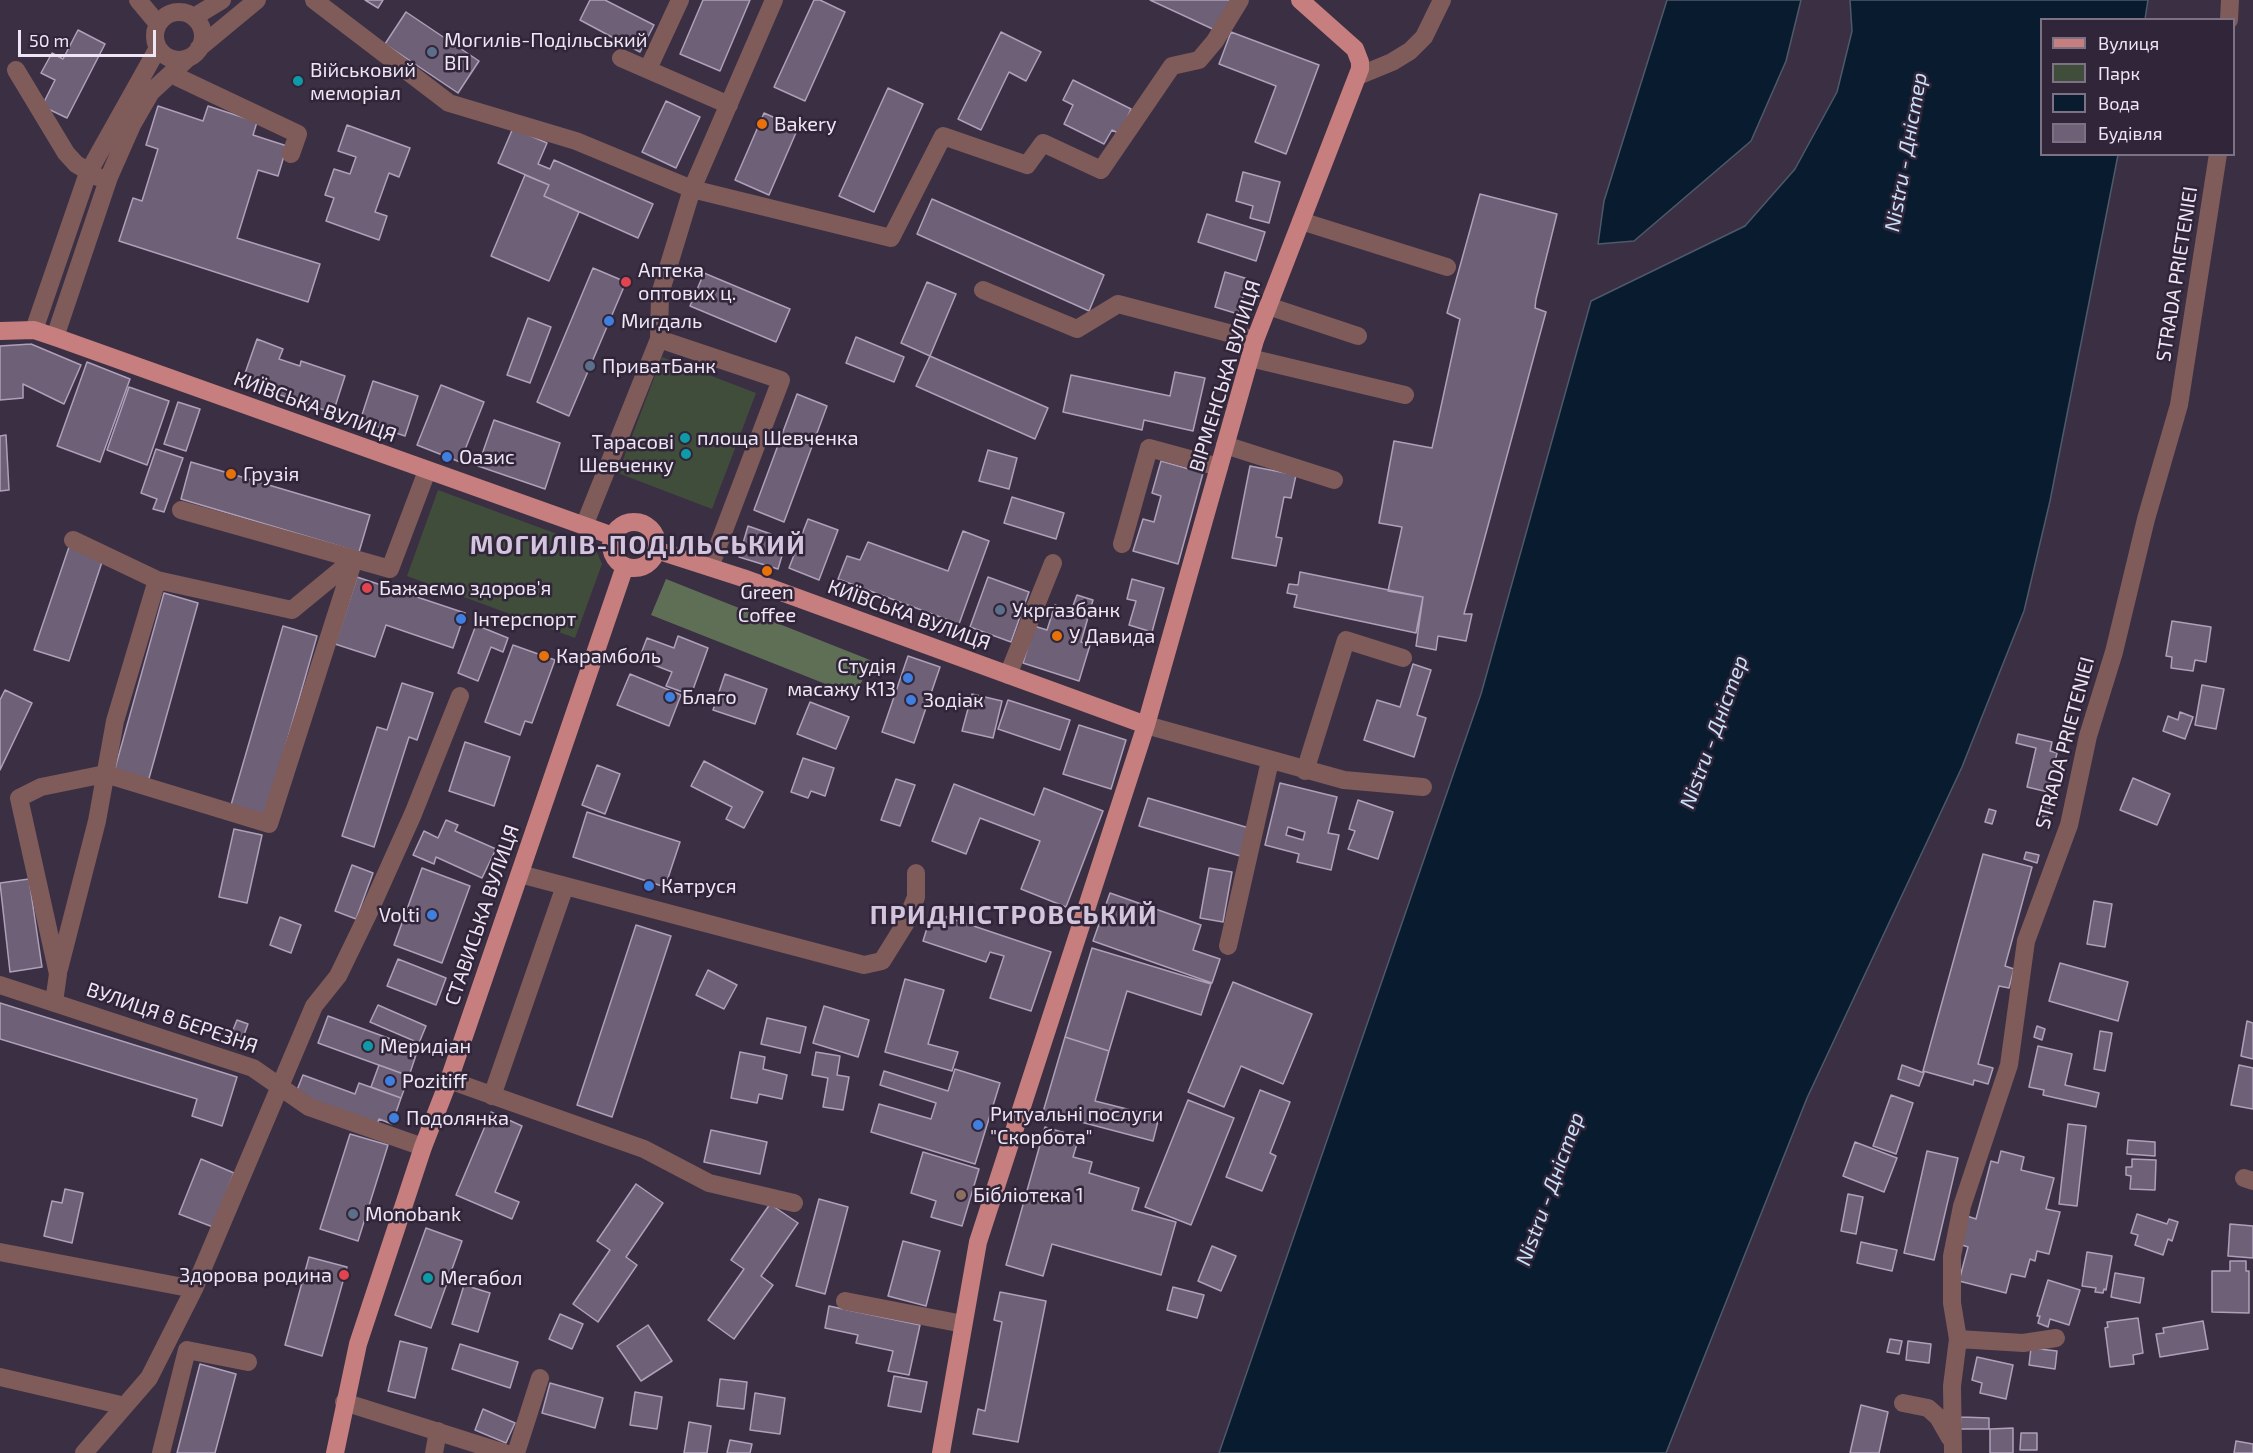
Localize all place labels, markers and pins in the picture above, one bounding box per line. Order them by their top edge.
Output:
place label: Могилів-Подільський ВП [444,28,647,75]
marker: Могилів-Подільський ВП [425,45,439,59]
place label: Військовий меморіал [310,58,416,105]
marker: Військовий меморіал [291,74,305,88]
place label: Bakery [774,112,837,136]
marker: Bakery [755,117,769,131]
place label: Аптека оптових ц. [638,258,736,305]
marker: Аптека оптових ц. [619,275,633,289]
place label: Мигдаль [621,309,702,333]
marker: Мигдаль [602,314,616,328]
place label: ПриватБанк [602,354,716,378]
marker: ПриватБанк [583,359,597,373]
place label: площа Шевченка [697,426,859,450]
place label: Тарасові Шевченку [579,430,674,477]
marker: площа Шевченка [678,431,692,445]
place label: Оазис [459,445,515,469]
marker: Тарасові Шевченку [679,447,693,461]
marker: Оазис [440,450,454,464]
place label: Грузія [243,462,299,486]
marker: Грузія [224,467,238,481]
marker: Green Coffee [760,564,774,578]
place label: Бажаємо здоров'я [379,576,551,600]
place label: Green Coffee [738,580,796,627]
marker: Бажаємо здоров'я [360,581,374,595]
place label: Укргазбанк [1012,598,1120,622]
marker: Укргазбанк [993,603,1007,617]
place label: Інтерспорт [473,607,576,631]
marker: Інтерспорт [454,612,468,626]
place label: У Давида [1069,624,1155,648]
marker: У Давида [1050,629,1064,643]
place label: Карамболь [556,644,661,668]
marker: Карамболь [537,649,551,663]
place label: Студія масажу К13 [787,654,896,701]
marker: Студія масажу К13 [901,671,915,685]
place label: Благо [682,685,737,709]
place label: Зодіак [923,688,984,712]
marker: Благо [663,690,677,704]
marker: Зодіак [904,693,918,707]
place label: Катруся [661,874,737,898]
marker: Катруся [642,879,656,893]
place label: Volti [379,903,420,927]
marker: Volti [425,908,439,922]
place label: Меридіан [380,1034,471,1058]
marker: Меридіан [361,1039,375,1053]
place label: Pozitiff [402,1069,467,1093]
marker: Pozitiff [383,1074,397,1088]
place label: Ритуальні послуги "Скорбота" [990,1102,1163,1149]
place label: Подолянка [406,1106,509,1130]
marker: Подолянка [387,1111,401,1125]
marker: Ритуальні послуги "Скорбота" [971,1118,985,1132]
place label: Бібліотека 1 [973,1183,1084,1207]
marker: Бібліотека 1 [954,1188,968,1202]
place label: Monobank [365,1202,461,1226]
marker: Monobank [346,1207,360,1221]
place label: Здорова родина [179,1263,332,1287]
place label: Мегабол [440,1266,523,1290]
marker: Здорова родина [337,1268,351,1282]
marker: Мегабол [421,1271,435,1285]

